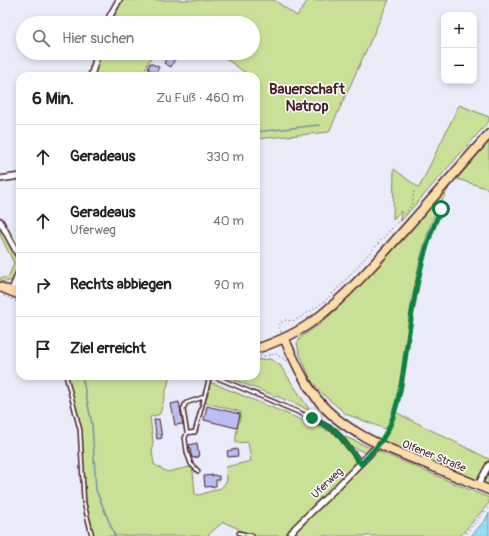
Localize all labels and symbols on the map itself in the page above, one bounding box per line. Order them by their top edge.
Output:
district label: Bauerschaft Natrop [269,80,346,116]
route start [432,200,450,218]
route end [303,409,321,427]
street label: Olfener Straße [400,437,468,475]
street label: Uferweg [309,465,346,501]

